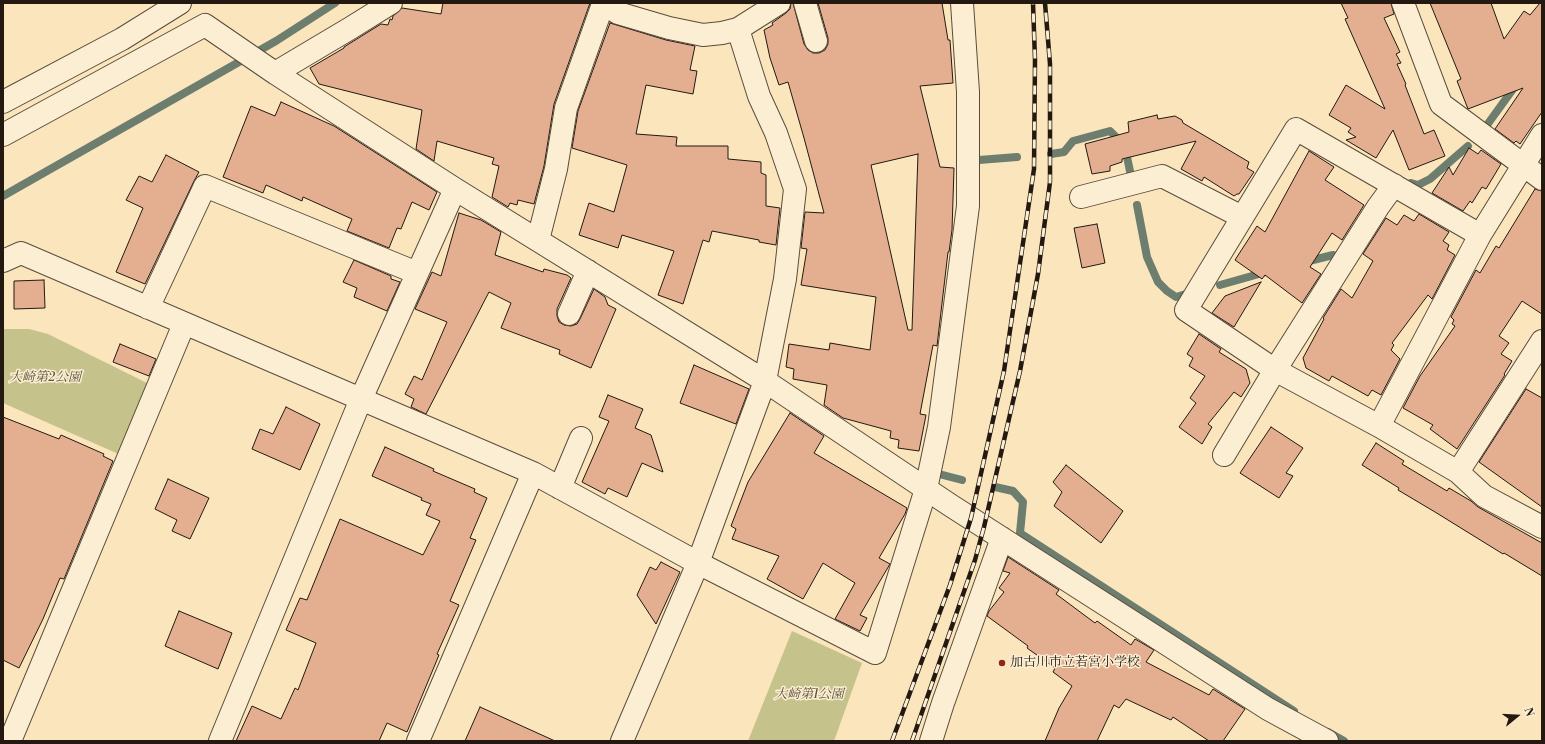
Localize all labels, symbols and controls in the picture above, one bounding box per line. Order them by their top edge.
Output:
park label: 大崎第2公園 [9,370,81,386]
place label: 加古川市立若宮小学校 [1010,655,1140,671]
marker: 加古川市立若宮小学校 [997,658,1007,668]
park label: 大崎第1公園 [774,687,844,703]
north arrow [1497,696,1537,736]
text: N [1520,706,1536,719]

